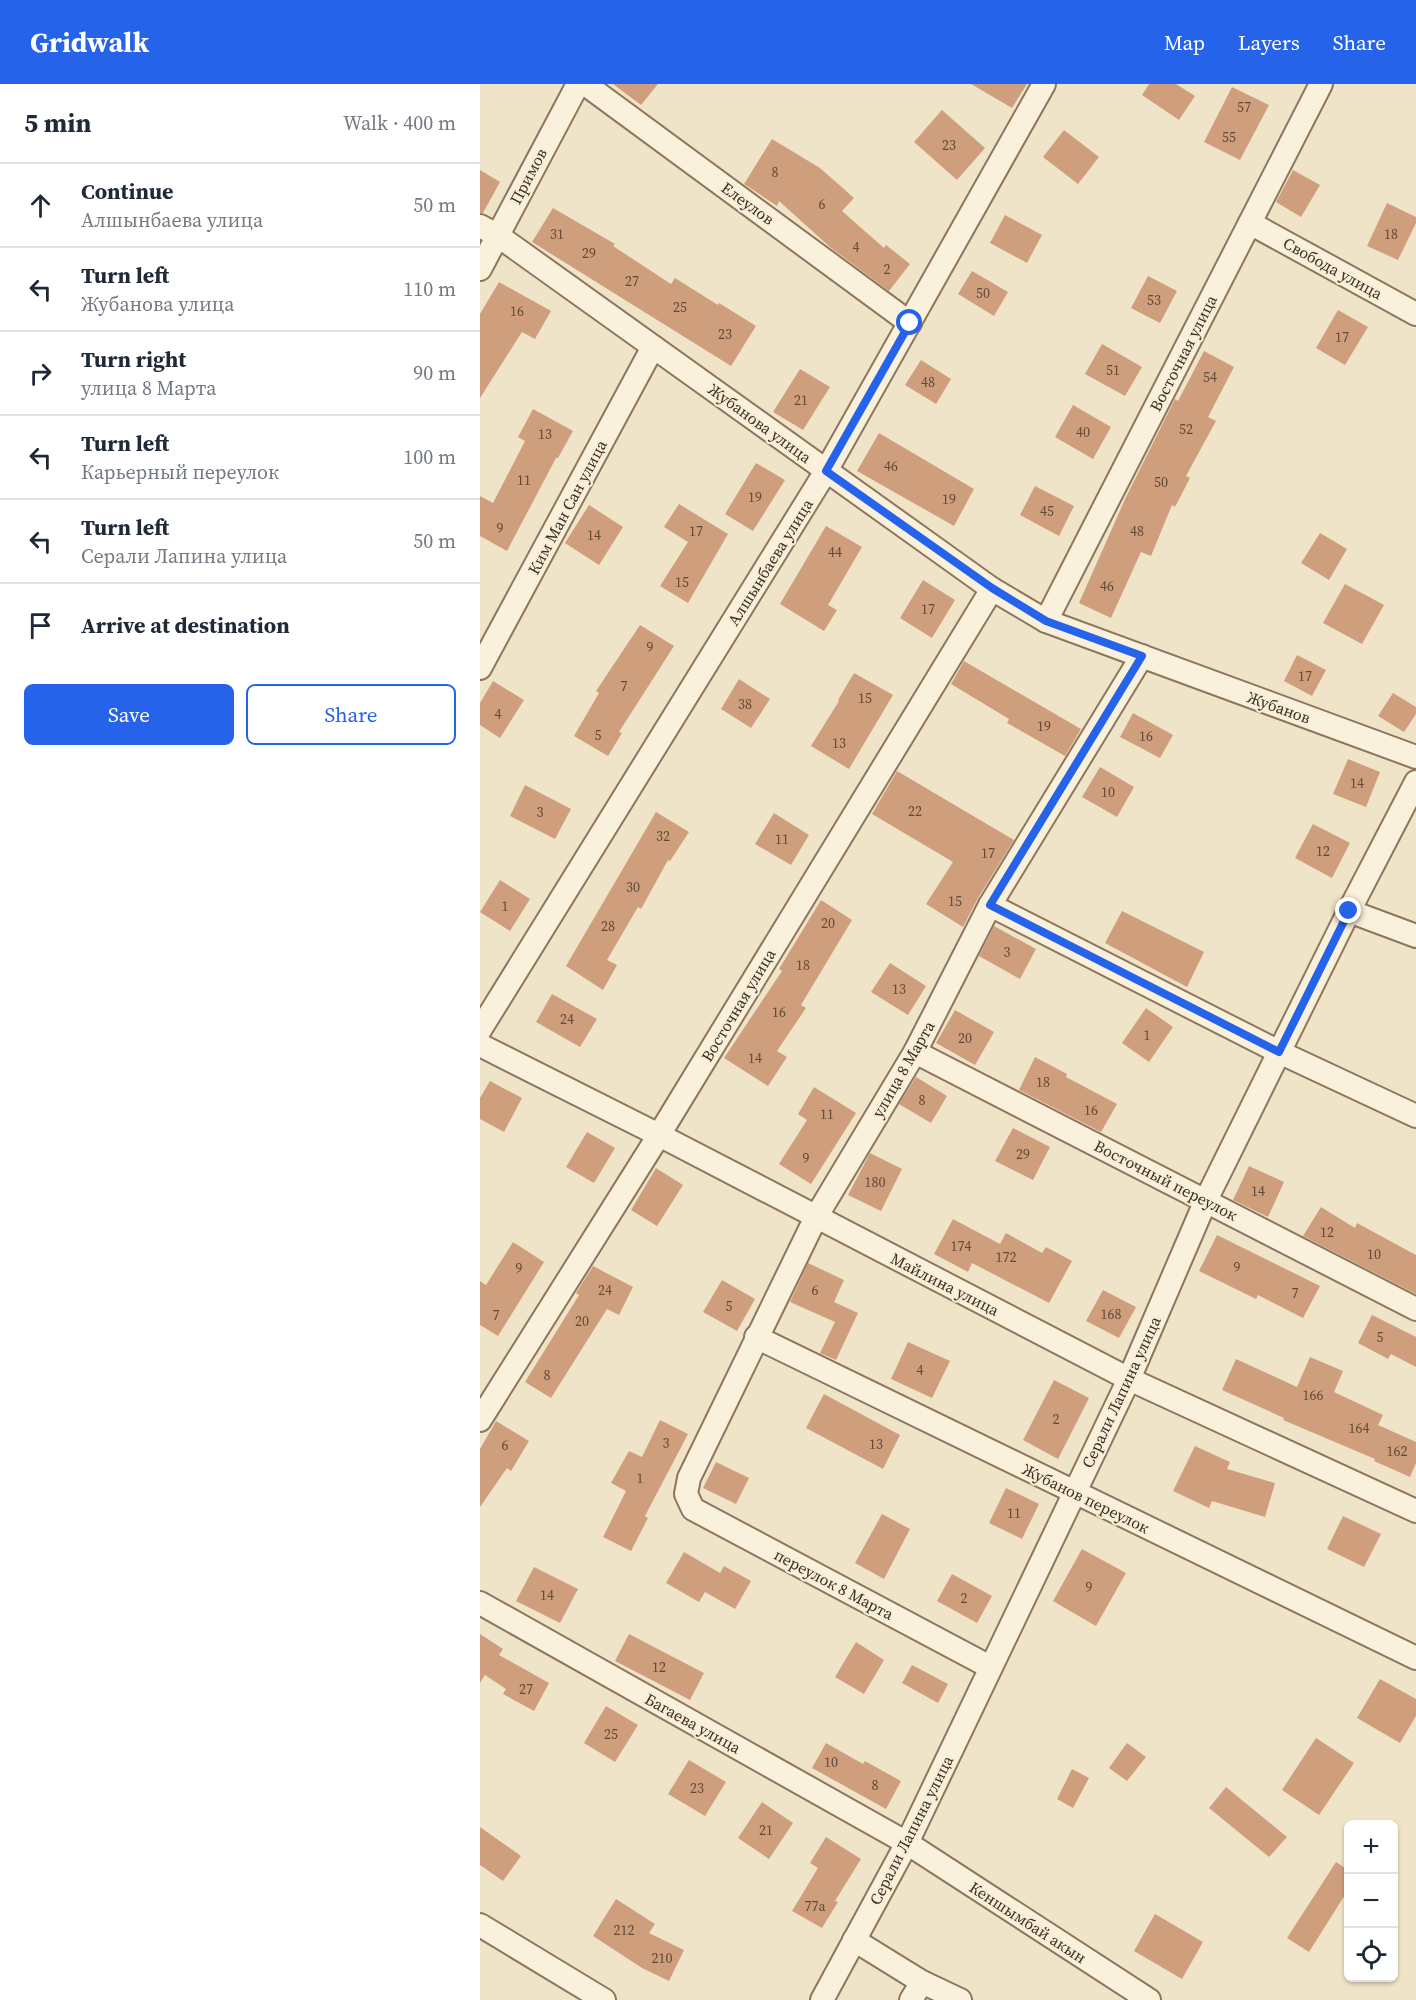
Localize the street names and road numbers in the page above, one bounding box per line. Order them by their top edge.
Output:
street label: Примов [504,144,552,208]
street label: Елеулов [717,176,779,230]
street label: Свобода улица [1279,232,1387,305]
street label: Восточная улица [1144,290,1222,415]
street label: Жубанова улица [704,378,817,468]
street label: Ким Ман Сан улица [522,435,612,578]
street label: Алшынбаева улица [722,494,818,630]
street label: Жубанов [1244,685,1314,729]
street label: Восточная улица [696,944,781,1066]
street label: улица 8 Марта [868,1017,938,1121]
street label: Восточный переулок [1091,1134,1242,1226]
street label: Майлина улица [887,1247,1004,1321]
street label: Серали Лапина улица [1076,1312,1166,1471]
street label: Жубанов переулок [1019,1458,1153,1538]
street label: переулок 8 Марта [770,1543,898,1625]
street label: Багаева улица [641,1688,746,1759]
street label: Серали Лапина улица [864,1751,959,1909]
street label: Кеншымбай акын [965,1876,1091,1968]

